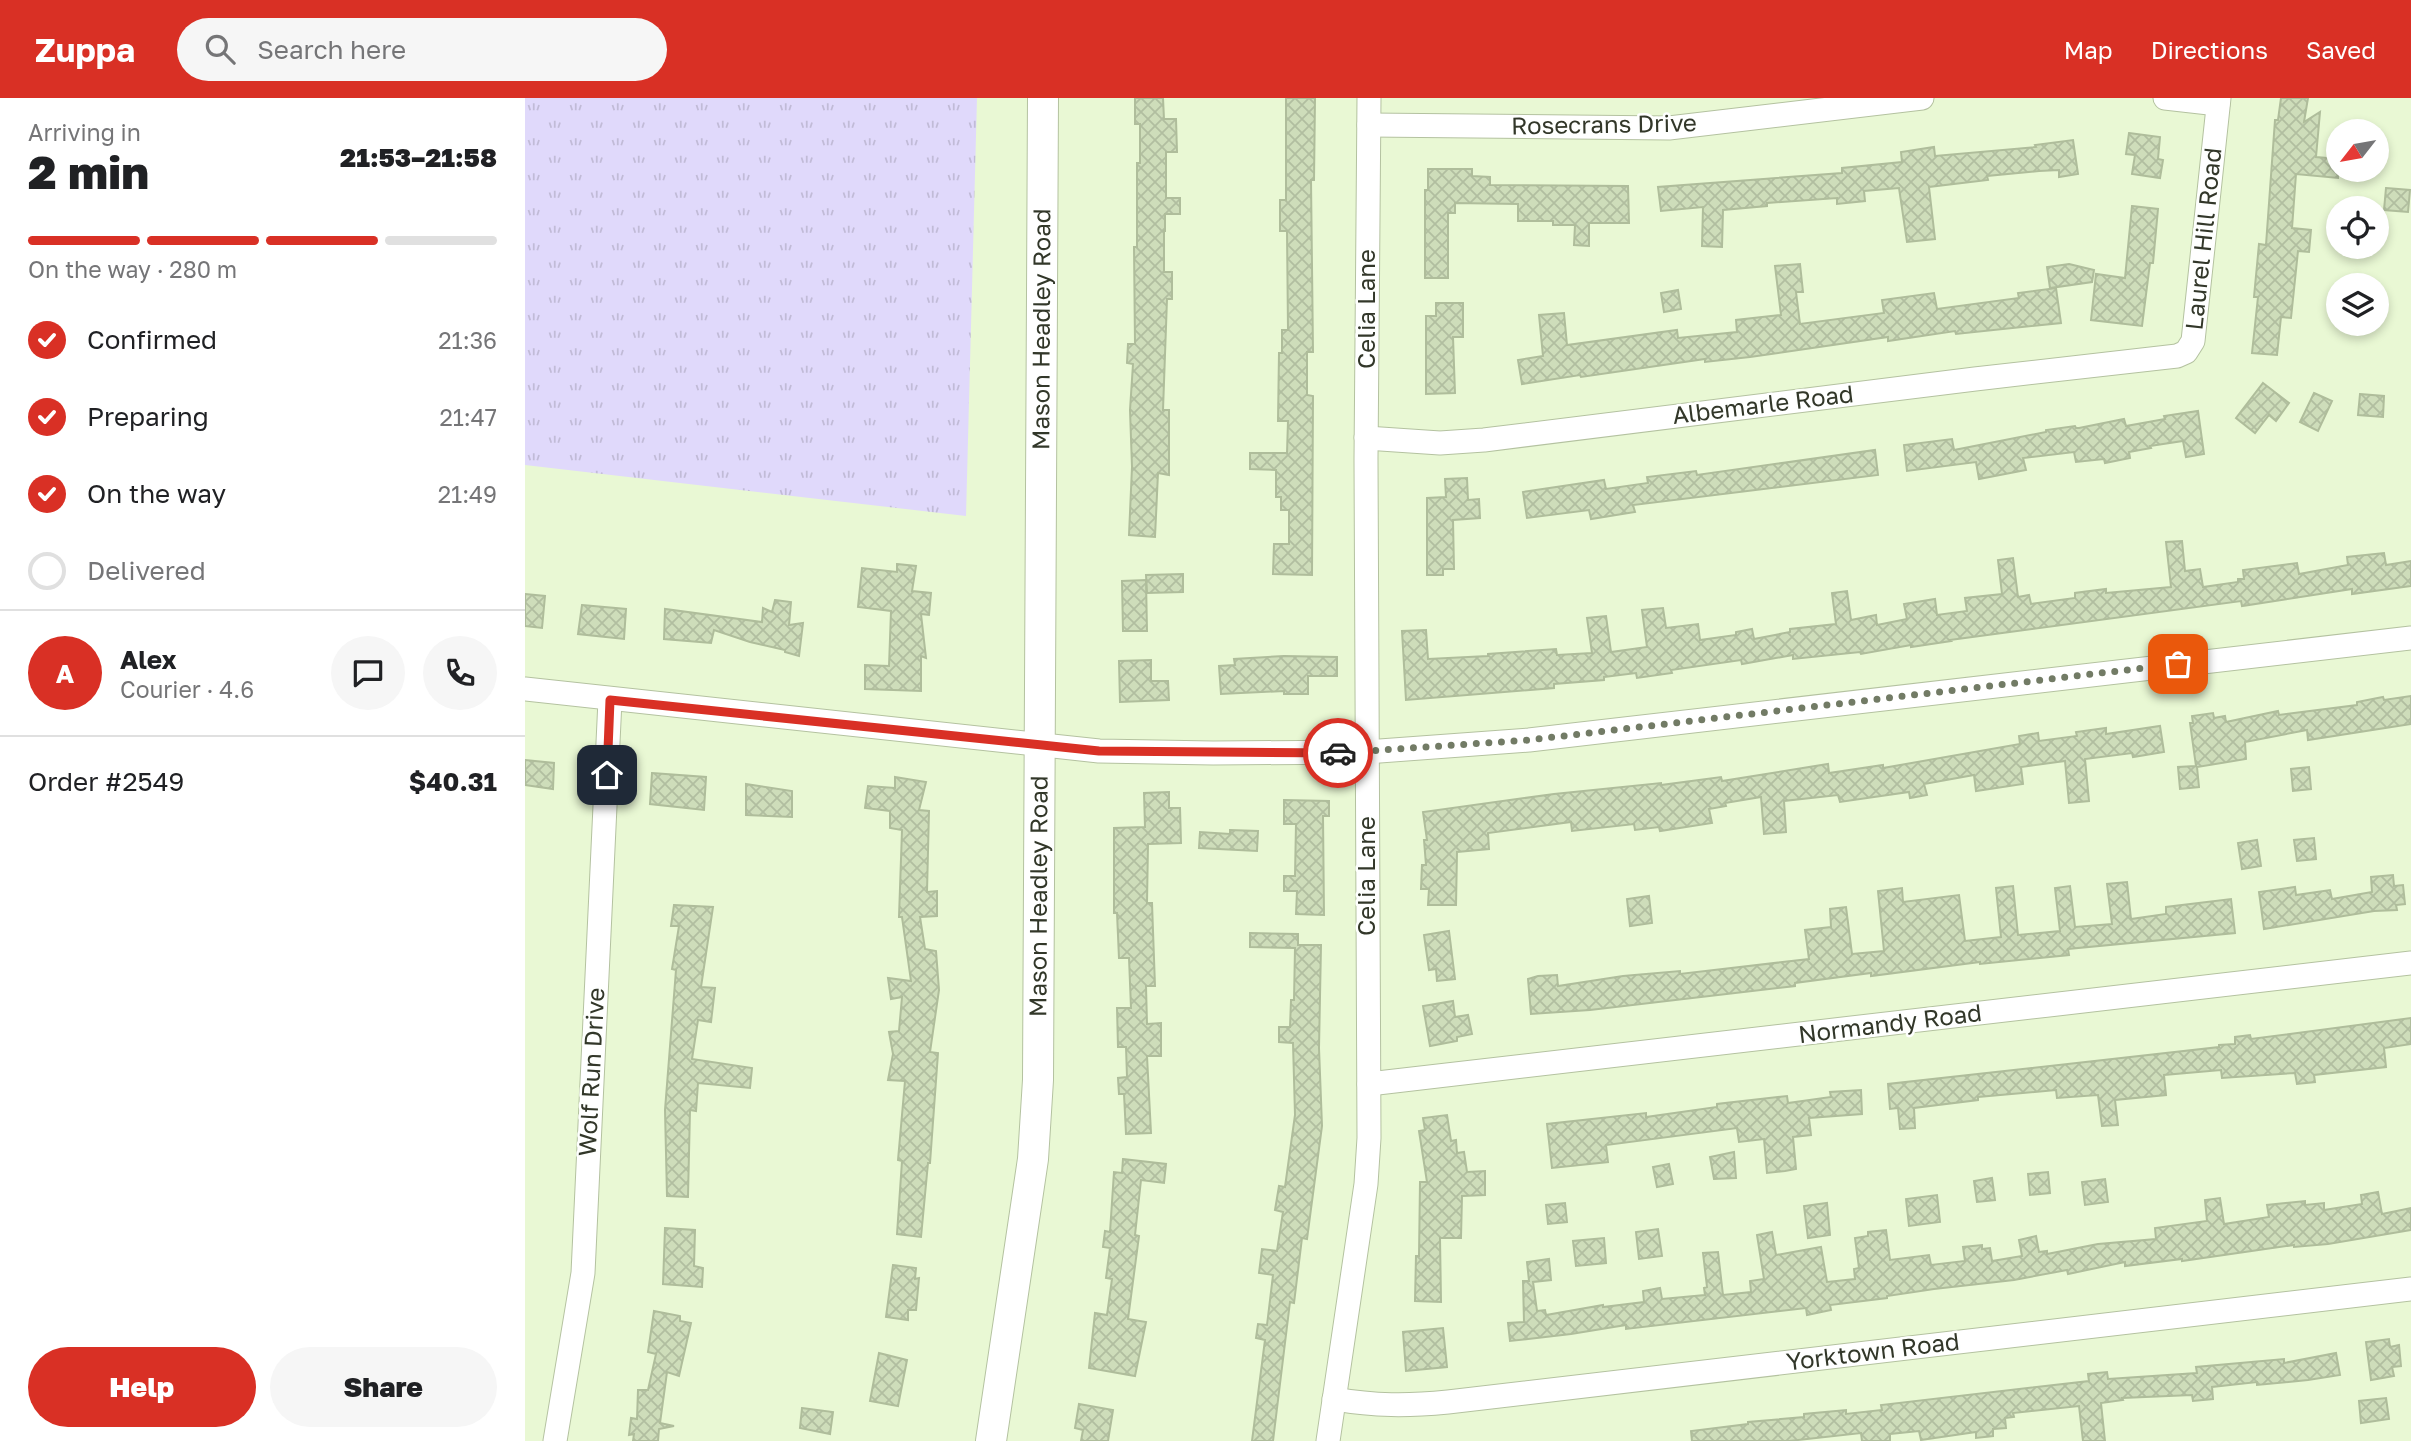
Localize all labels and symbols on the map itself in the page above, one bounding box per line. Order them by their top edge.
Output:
street label: Rosecrans Drive [1511,107,1697,140]
north arrow [2326,119,2389,182]
street label: Laurel Hill Road [2178,146,2227,332]
street label: Mason Headley Road [1025,208,1055,450]
street label: Celia Lane [1351,249,1380,369]
street label: Albemarle Road [1671,378,1855,429]
pin [2148,634,2208,694]
courier [1303,718,1373,788]
pin [577,745,637,805]
street label: Mason Headley Road [1022,775,1053,1017]
street label: Celia Lane [1351,816,1380,936]
street label: Wolf Run Drive [572,987,609,1157]
street label: Normandy Road [1796,997,1983,1048]
street label: Yorktown Road [1785,1326,1961,1376]

